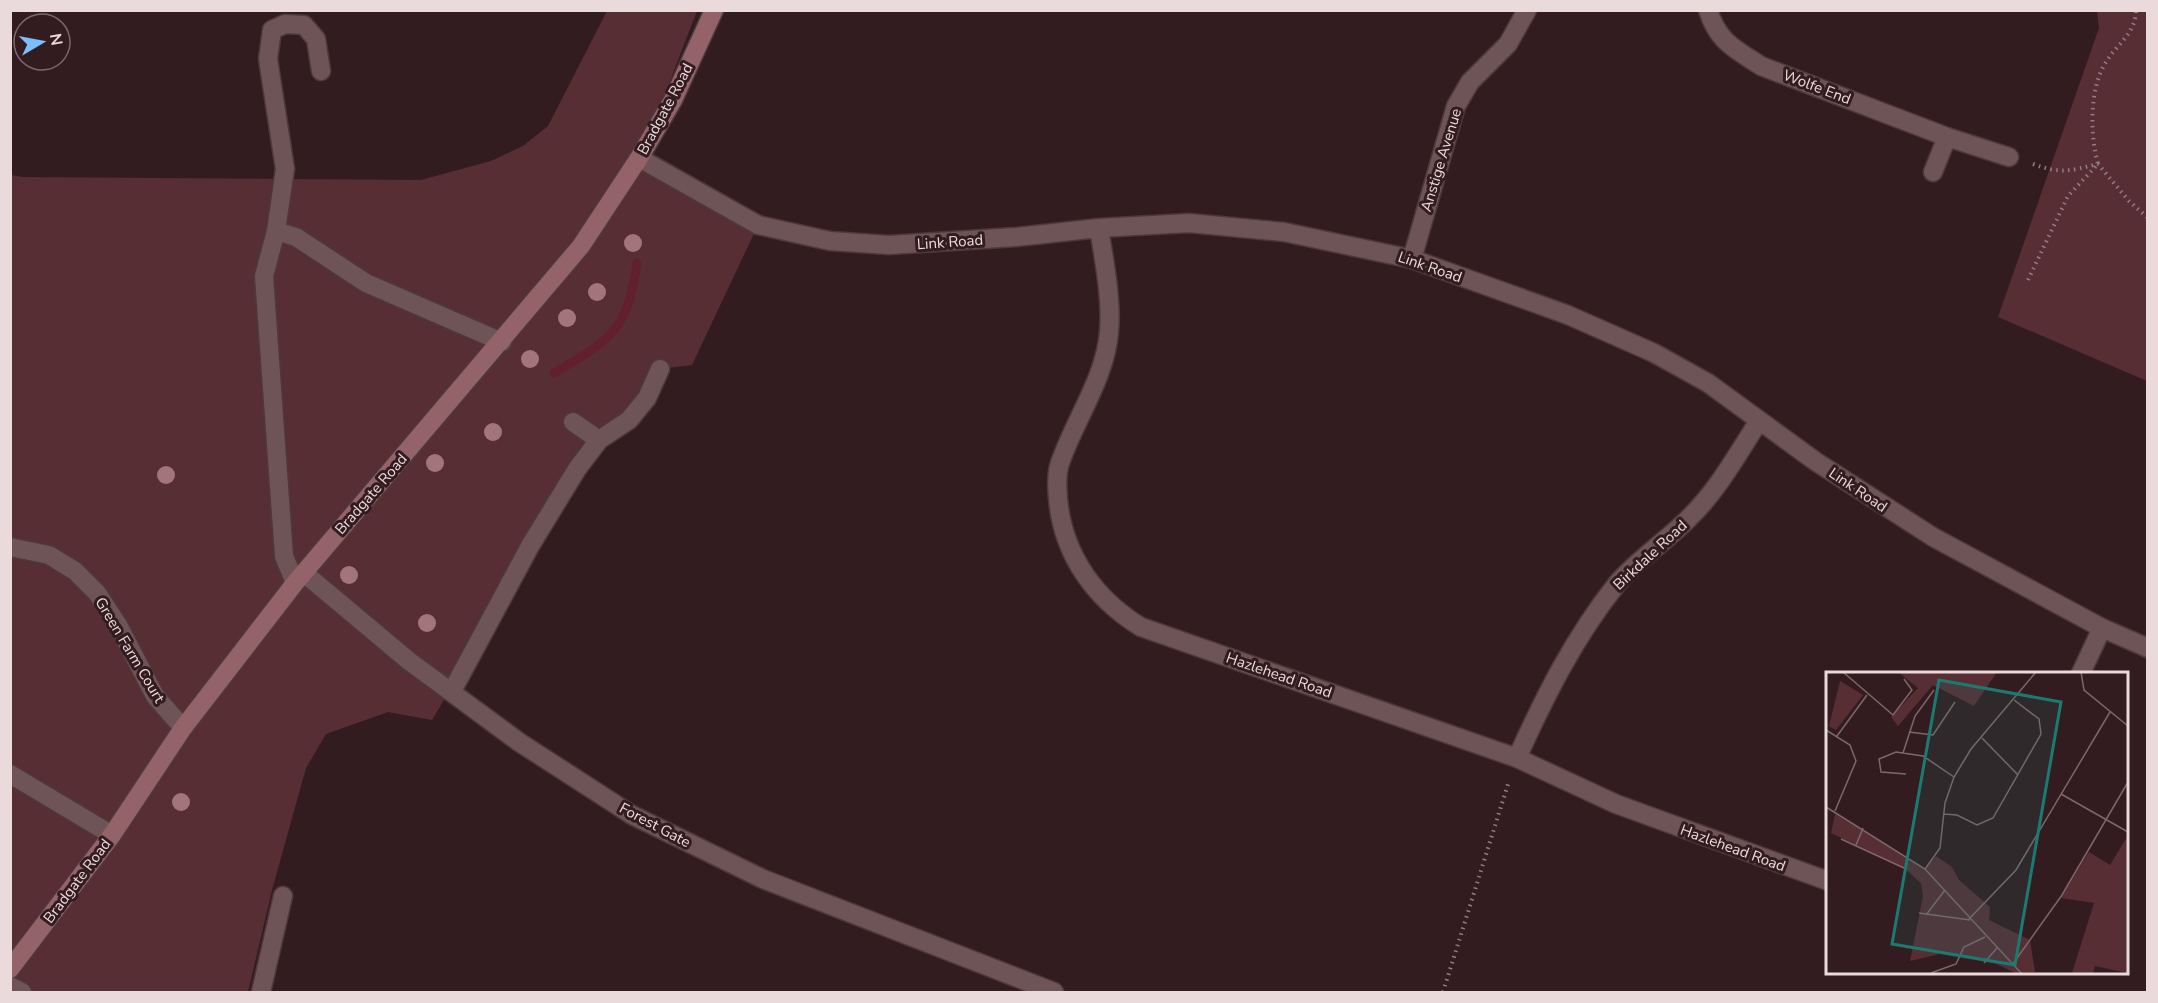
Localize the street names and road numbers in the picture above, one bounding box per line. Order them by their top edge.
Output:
street label: Bradgate Road [633,60,697,158]
street label: Wolfe End [1780,65,1854,109]
street label: Anstige Avenue [1416,106,1466,214]
street label: Link Road [916,230,984,254]
street label: Link Road [1395,247,1465,287]
street label: Bradgate Road [330,449,412,539]
street label: Link Road [1825,463,1891,517]
street label: Birkdale Road [1609,516,1691,594]
street label: Green Farm Court [91,594,170,707]
street label: Hazlehead Road [1223,648,1335,702]
street label: Forest Gate [616,798,694,852]
street label: Hazlehead Road [1678,820,1788,876]
street label: Bradgate Road [39,835,115,927]

